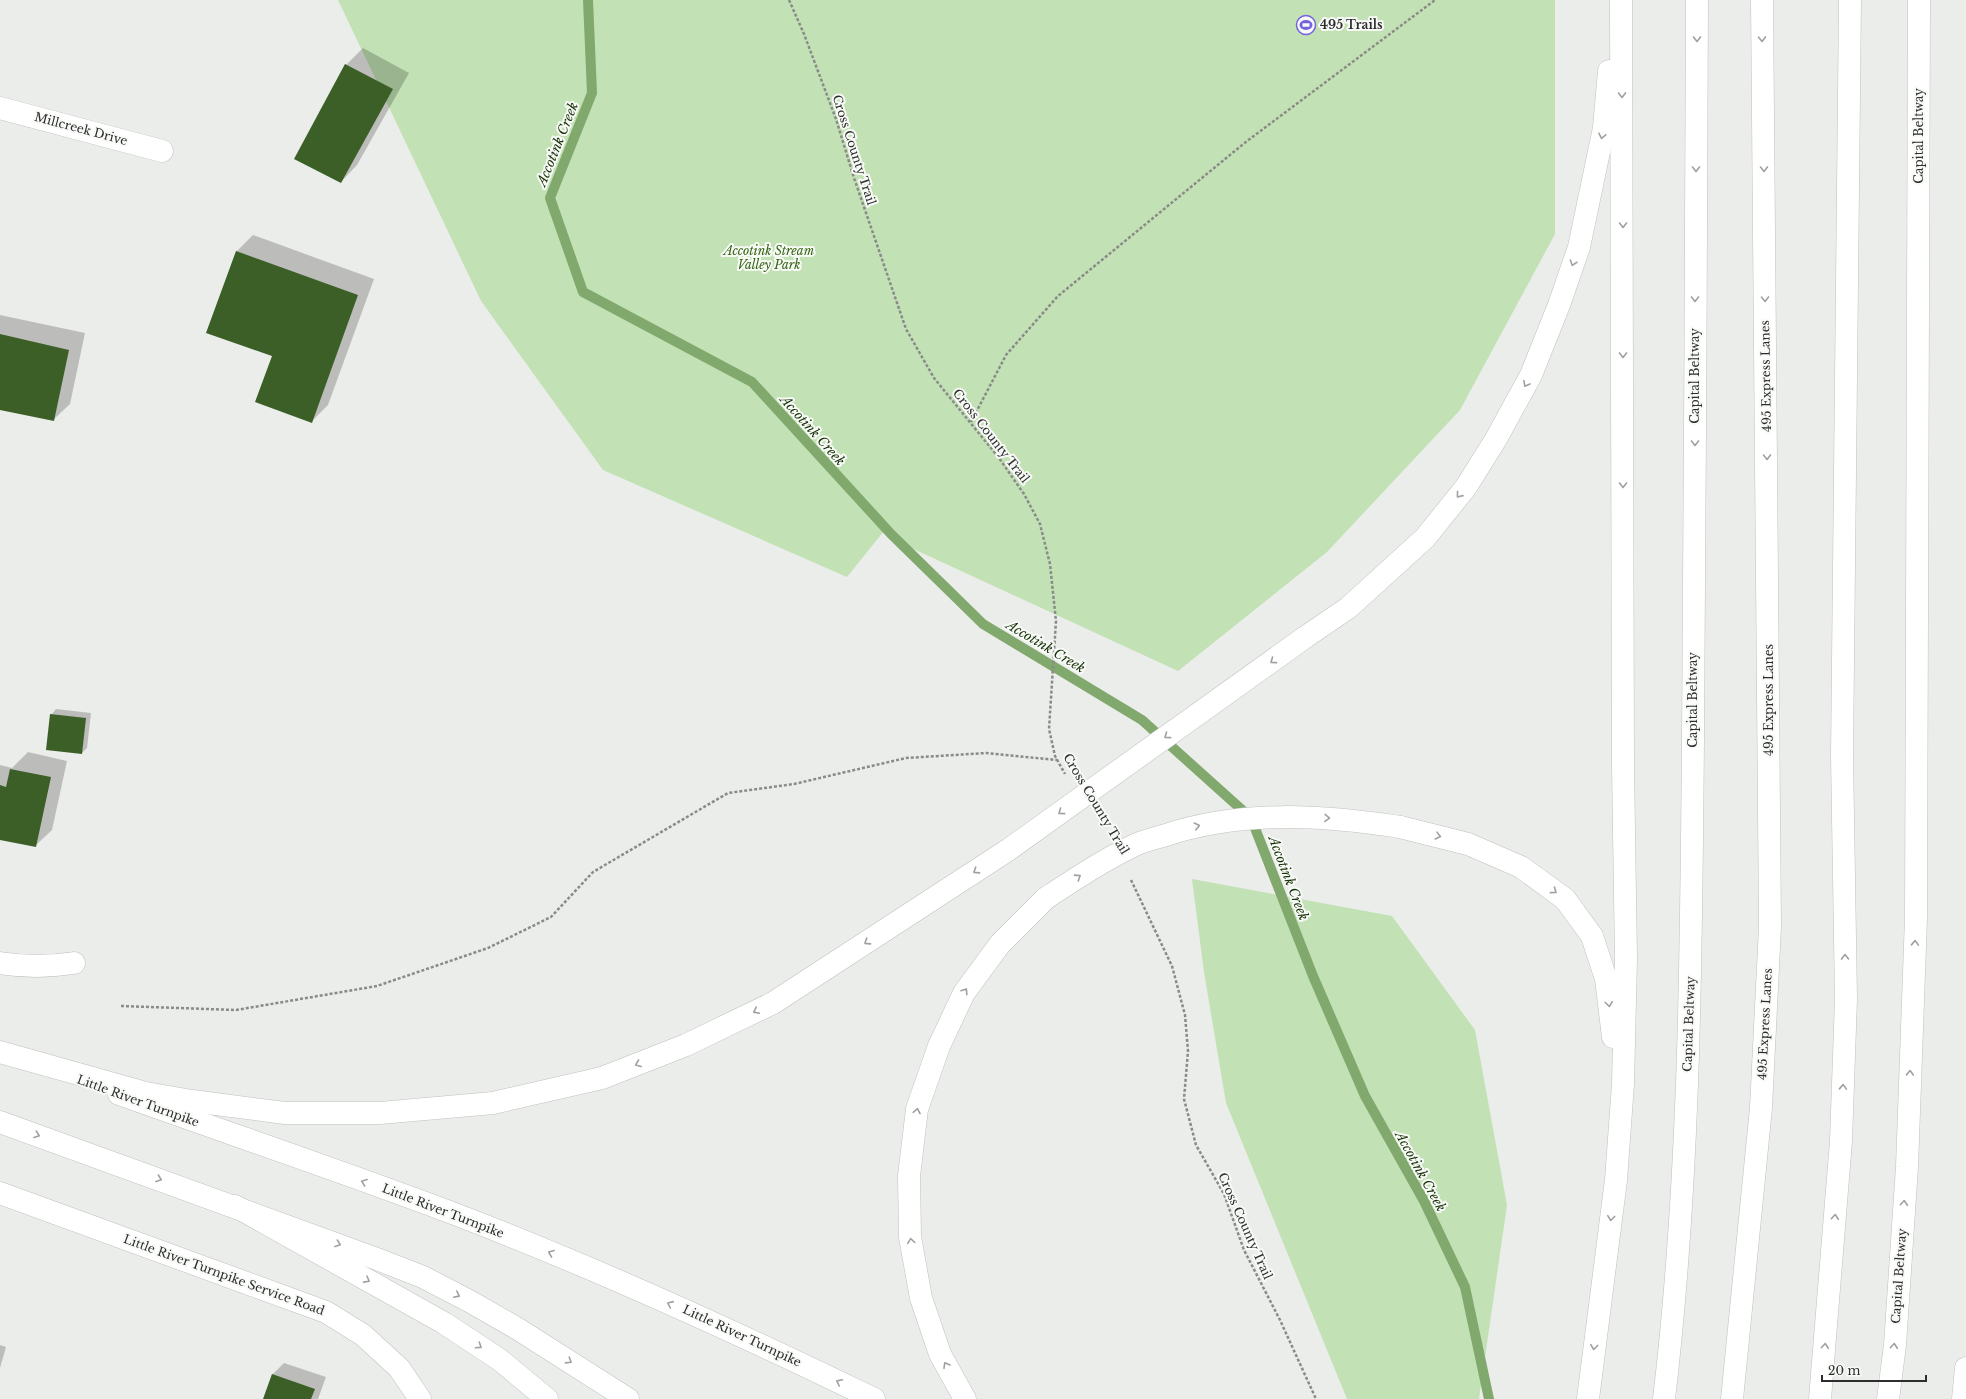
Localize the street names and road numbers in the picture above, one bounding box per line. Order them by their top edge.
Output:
street label: Capital Beltway [1911,88,1926,184]
street label: Cross County Trail [830,93,879,207]
street label: Millcreek Drive [33,109,129,148]
street label: 495 Express Lanes [1757,320,1774,432]
street label: Capital Beltway [1687,328,1702,424]
street label: Cross County Trail [950,386,1033,486]
street label: 495 Express Lanes [1761,644,1776,756]
street label: Capital Beltway [1685,652,1700,748]
street label: Cross County Trail [1060,750,1133,857]
street label: 495 Express Lanes [1754,968,1775,1080]
street label: Capital Beltway [1679,976,1698,1072]
street label: Little River Turnpike [75,1071,201,1130]
street label: Cross County Trail [1215,1170,1276,1282]
street label: Little River Turnpike [380,1180,506,1241]
street label: Capital Beltway [1888,1227,1909,1324]
street label: Little River Turnpike Service Road [122,1231,327,1318]
street label: Little River Turnpike [681,1301,804,1370]

